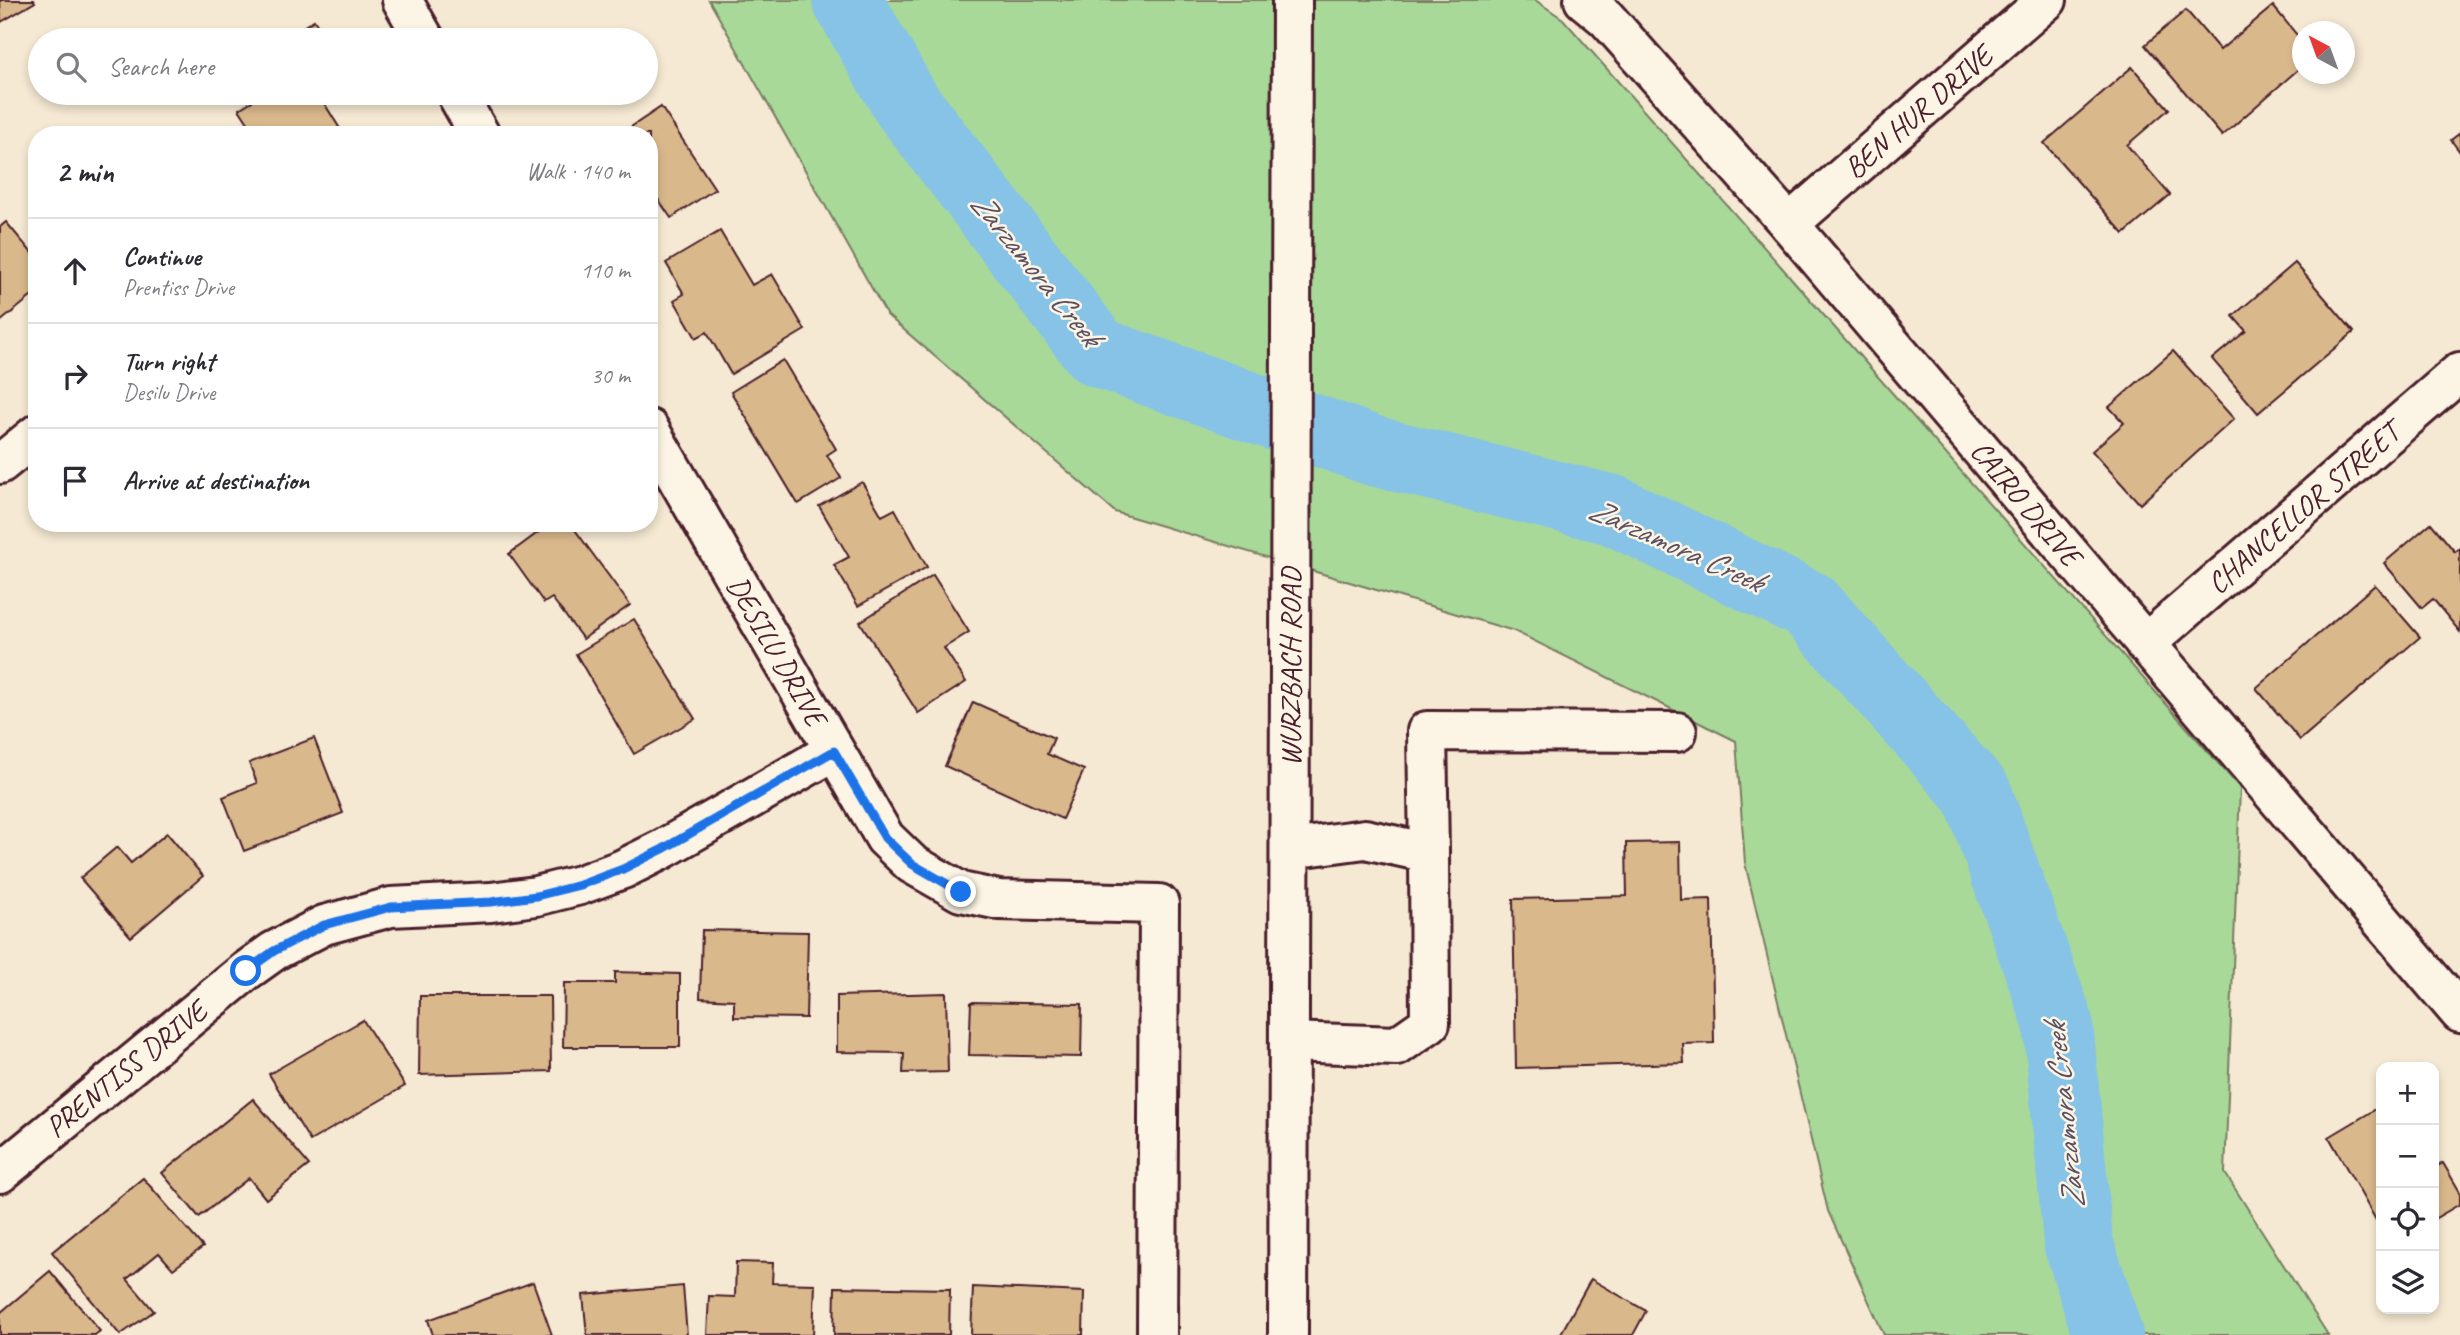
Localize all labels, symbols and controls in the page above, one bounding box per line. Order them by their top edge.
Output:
north arrow [2292,21,2355,84]
search box [28,28,658,105]
street label: BEN HUR DRIVE [1836,34,2003,187]
icon: search [52,48,90,86]
text: Search here [108,50,214,83]
text: 2 min [56,153,113,191]
text: Walk · 140 m [526,157,630,186]
water label: Zarzamora Creek [962,184,1114,359]
text: Continue [123,240,201,273]
icon: ahead [56,252,94,290]
text: 110 m [581,256,630,285]
text: Prentiss Drive [123,273,234,302]
text: Turn right [123,345,214,378]
icon: right [56,357,94,395]
text: 30 m [591,361,630,390]
text: Desilu Drive [123,378,215,407]
street label: CHANCELLOR STREET [2199,409,2412,602]
street label: CAIRO DRIVE [1962,432,2092,576]
icon: arrive [56,462,94,500]
text: Arrive at destination [123,464,309,497]
water label: Zarzamora Creek [1583,488,1775,604]
street label: WURZBACH ROAD [1271,565,1309,766]
street label: DESILU DRIVE [719,569,837,736]
route end [945,876,976,907]
route start [230,955,261,986]
street label: PRENTISS DRIVE [37,990,218,1146]
water label: Zarzamora Creek [2033,1015,2094,1211]
map controls [2376,1062,2439,1314]
button: + [2376,1062,2439,1125]
button: − [2376,1125,2439,1188]
button: locate [2376,1188,2439,1251]
button: layers [2376,1251,2439,1314]

